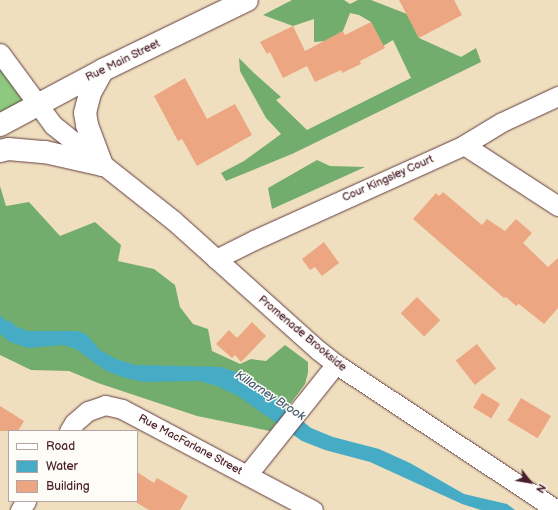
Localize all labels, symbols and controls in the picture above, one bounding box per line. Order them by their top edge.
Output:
street label: Rue Main Street [84,37,162,85]
street label: Cour Kingsley Court [340,153,436,205]
street label: Promenade Brookside [255,293,349,375]
water label: Killarney Brook [232,368,308,424]
street label: Rue MacFarlane Street [136,412,244,478]
legend [8,430,138,502]
text: Road [46,439,75,454]
text: Water [46,459,78,474]
north arrow [510,462,550,502]
text: Building [46,479,90,494]
text: N [533,482,548,495]

